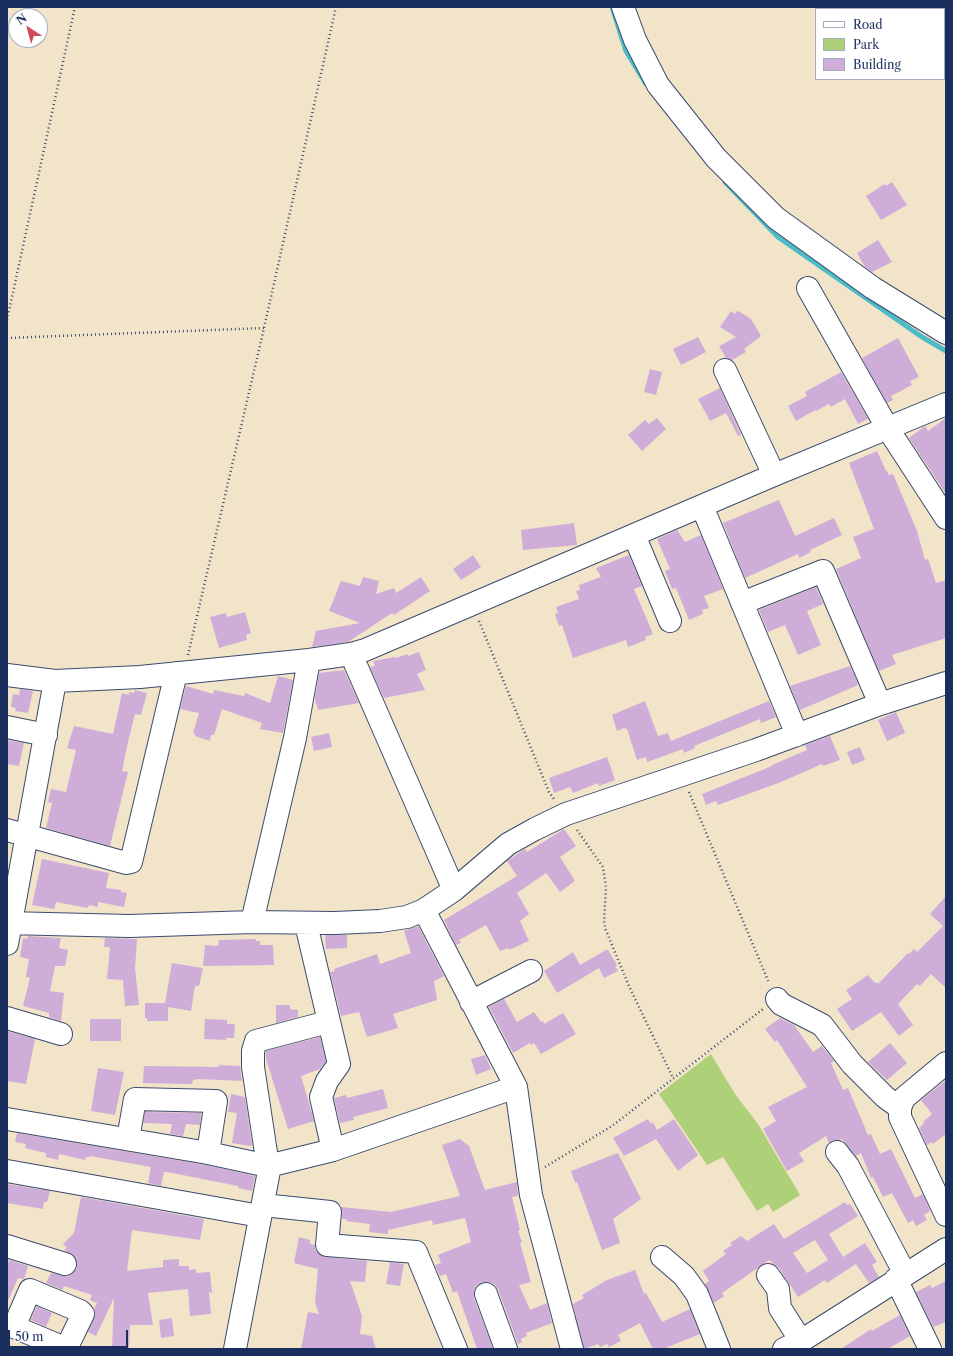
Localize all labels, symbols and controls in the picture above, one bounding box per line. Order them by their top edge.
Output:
north arrow [8,8,48,48]
legend [815,8,945,80]
text: N [14,11,30,28]
text: Road [853,17,883,32]
text: Park [853,37,879,52]
text: Building [853,57,901,72]
scale bar [10,1322,130,1348]
text: 50 m [15,1329,44,1344]

